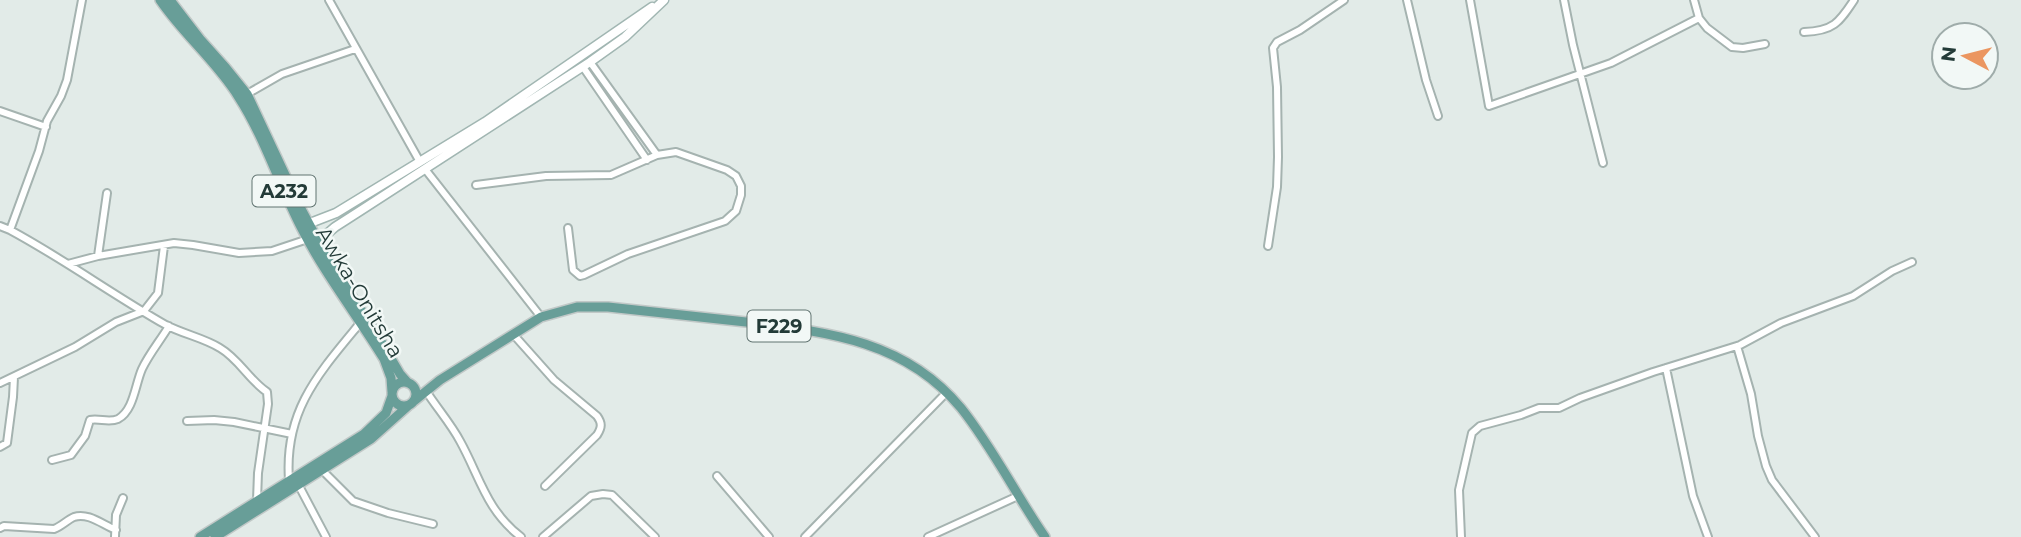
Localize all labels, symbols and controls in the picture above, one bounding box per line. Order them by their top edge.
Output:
north arrow [1930,21,2000,91]
text: N [1936,45,1961,63]
road number: A232 [252,176,316,206]
street label: Awka-Onitsha [311,222,409,362]
road number: F229 [748,310,810,342]

